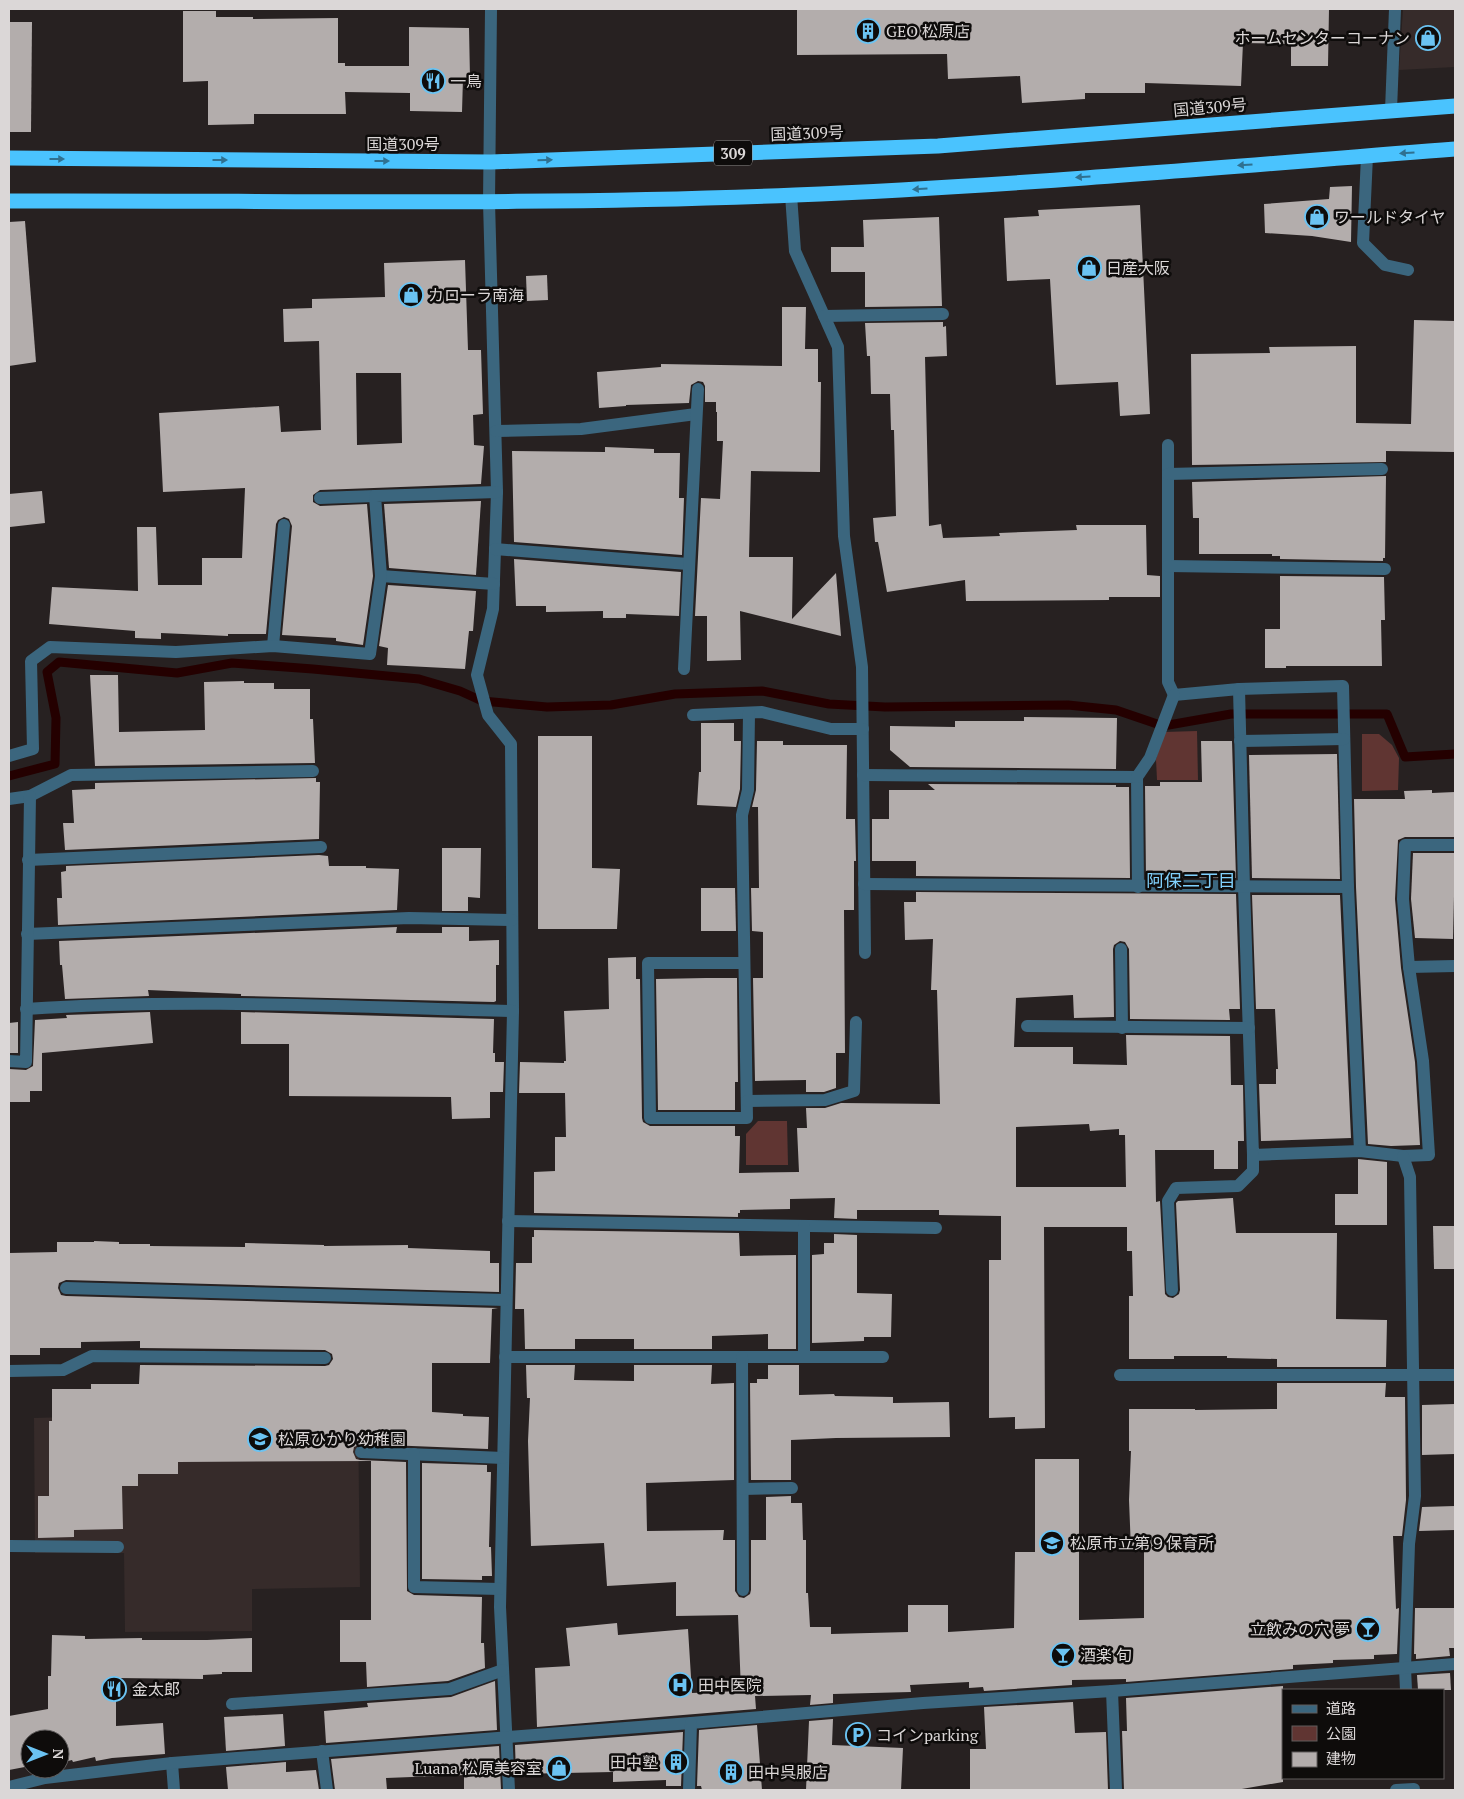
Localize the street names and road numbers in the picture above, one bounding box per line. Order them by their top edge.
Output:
street label: 国道309号 [1172,93,1248,121]
street label: 国道309号 [770,121,844,145]
street label: 国道309号 [366,133,440,155]
road number: 309 [714,140,752,166]

